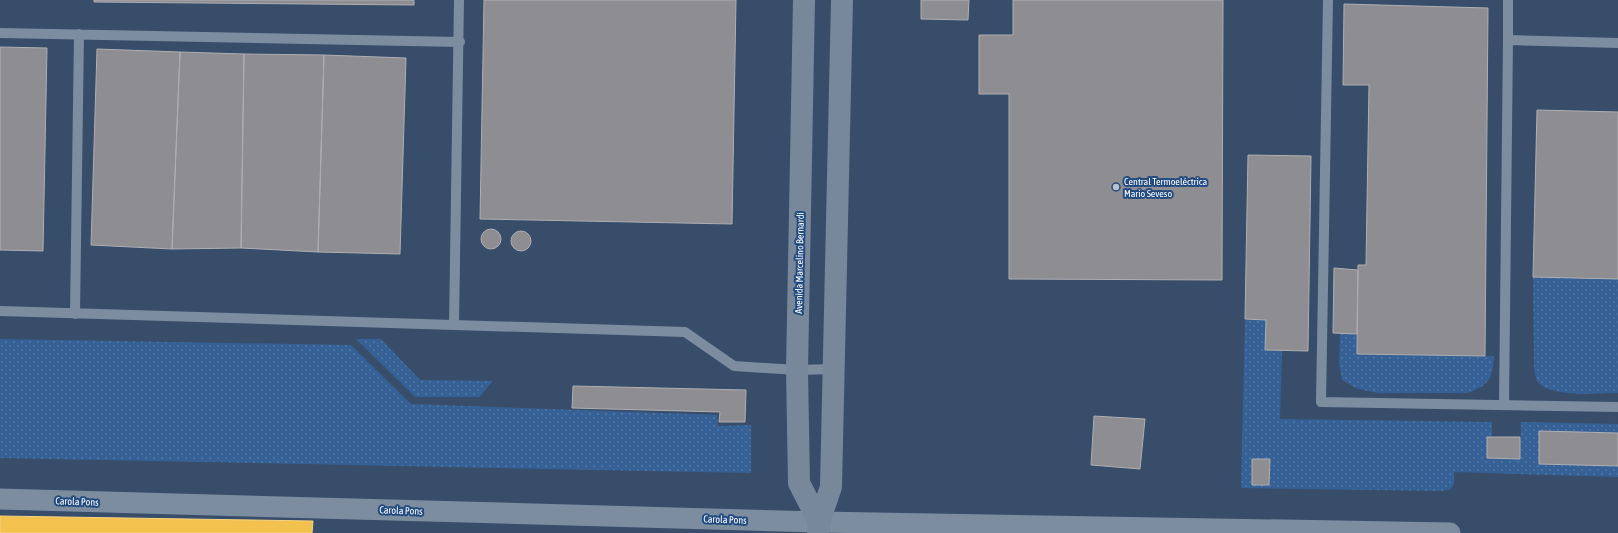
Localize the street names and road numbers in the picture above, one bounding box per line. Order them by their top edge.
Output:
street label: Avenida Marcelino Bernardi [793,212,806,314]
street label: Carola Pons [55,495,99,508]
street label: Carola Pons [379,504,423,517]
street label: Carola Pons [703,513,747,526]

